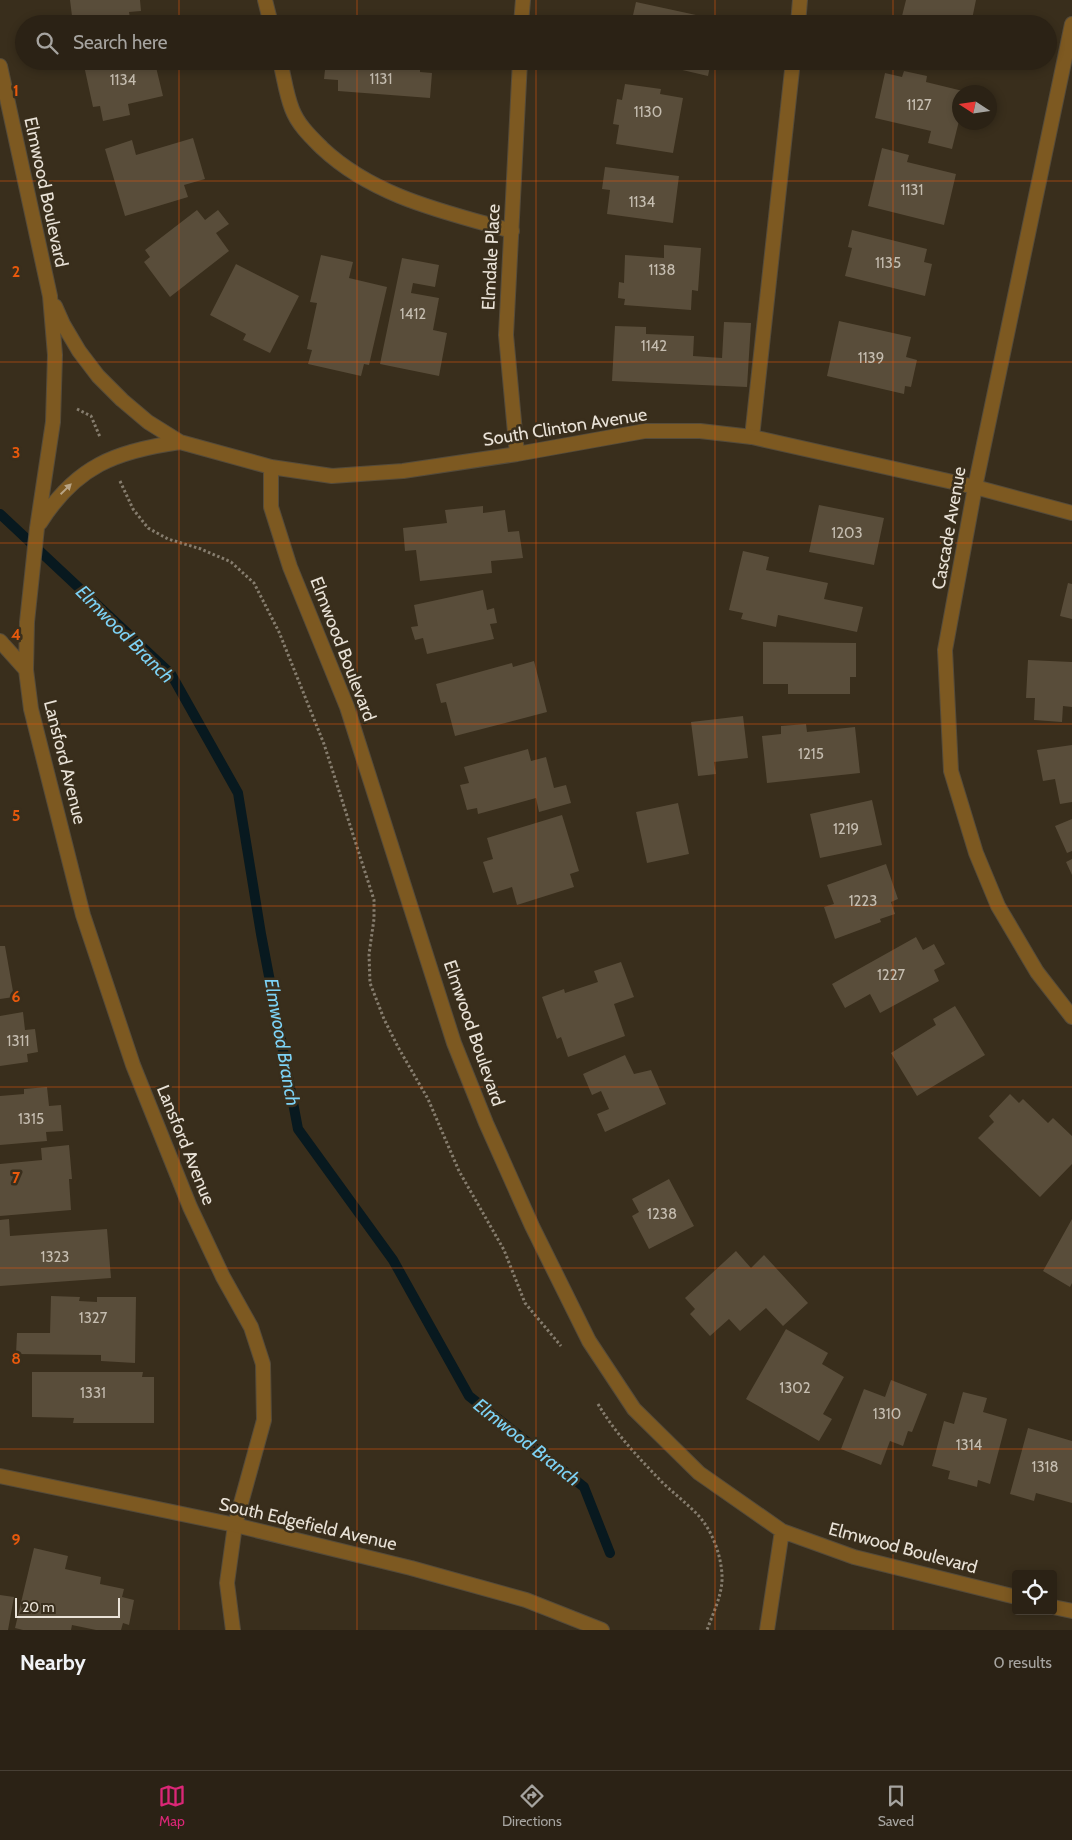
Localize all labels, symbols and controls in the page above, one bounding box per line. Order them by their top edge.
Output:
search box [15,15,1057,70]
icon: search [33,29,61,57]
text: Search here [73,31,167,54]
house number: 1131 [370,70,392,88]
house number: 1134 [110,71,137,89]
text: 1 [13,81,19,100]
north arrow [952,85,997,130]
house number: 1127 [906,96,932,114]
house number: 1130 [634,103,662,121]
street label: Elmwood Boulevard [19,115,73,269]
house number: 1131 [901,181,923,199]
house number: 1134 [629,193,656,211]
street label: Elmdale Place [477,203,505,311]
house number: 1135 [875,254,901,272]
house number: 1138 [649,261,676,279]
text: 2 [12,262,20,281]
house number: 1412 [400,305,426,323]
house number: 1142 [641,337,667,355]
house number: 1139 [858,349,884,367]
street label: South Clinton Avenue [481,403,649,451]
text: 3 [12,443,20,462]
street label: Cascade Avenue [927,465,971,591]
one-way arrow [60,483,72,495]
house number: 1203 [831,524,863,542]
street label: Elmwood Boulevard [305,574,381,724]
water label: Elmwood Branch [71,580,179,688]
text: 4 [11,625,21,644]
street label: Lansford Avenue [39,698,91,826]
house number: 1215 [798,745,824,763]
text: 5 [12,806,20,825]
house number: 1219 [833,820,859,838]
house number: 1223 [849,892,877,910]
street label: Elmwood Boulevard [439,957,509,1109]
house number: 1227 [877,966,906,984]
water label: Elmwood Branch [259,976,305,1108]
text: 6 [12,987,21,1006]
house number: 1311 [7,1032,29,1050]
street label: Lansford Avenue [152,1082,220,1208]
house number: 1315 [18,1110,44,1128]
text: 7 [12,1168,21,1187]
house number: 1238 [647,1205,677,1223]
house number: 1323 [41,1248,69,1266]
house number: 1327 [79,1309,108,1327]
text: 8 [11,1349,21,1368]
house number: 1302 [779,1379,811,1397]
house number: 1331 [80,1384,106,1402]
water label: Elmwood Branch [469,1393,585,1491]
house number: 1310 [873,1405,901,1423]
house number: 1314 [956,1436,983,1454]
house number: 1318 [1032,1458,1059,1476]
street label: South Edgefield Avenue [217,1493,399,1555]
street label: Elmwood Boulevard [826,1518,980,1578]
text: 9 [12,1530,21,1549]
map controls [1012,1570,1057,1615]
button: locate [1012,1570,1057,1615]
scale bar [15,1595,120,1618]
text: 20 m [22,1598,55,1616]
text: Nearby [20,1650,86,1675]
text: 0 results [993,1653,1052,1672]
tab: Map [158,1782,186,1830]
tab: Directions [502,1782,562,1830]
tab: Saved [878,1782,914,1830]

